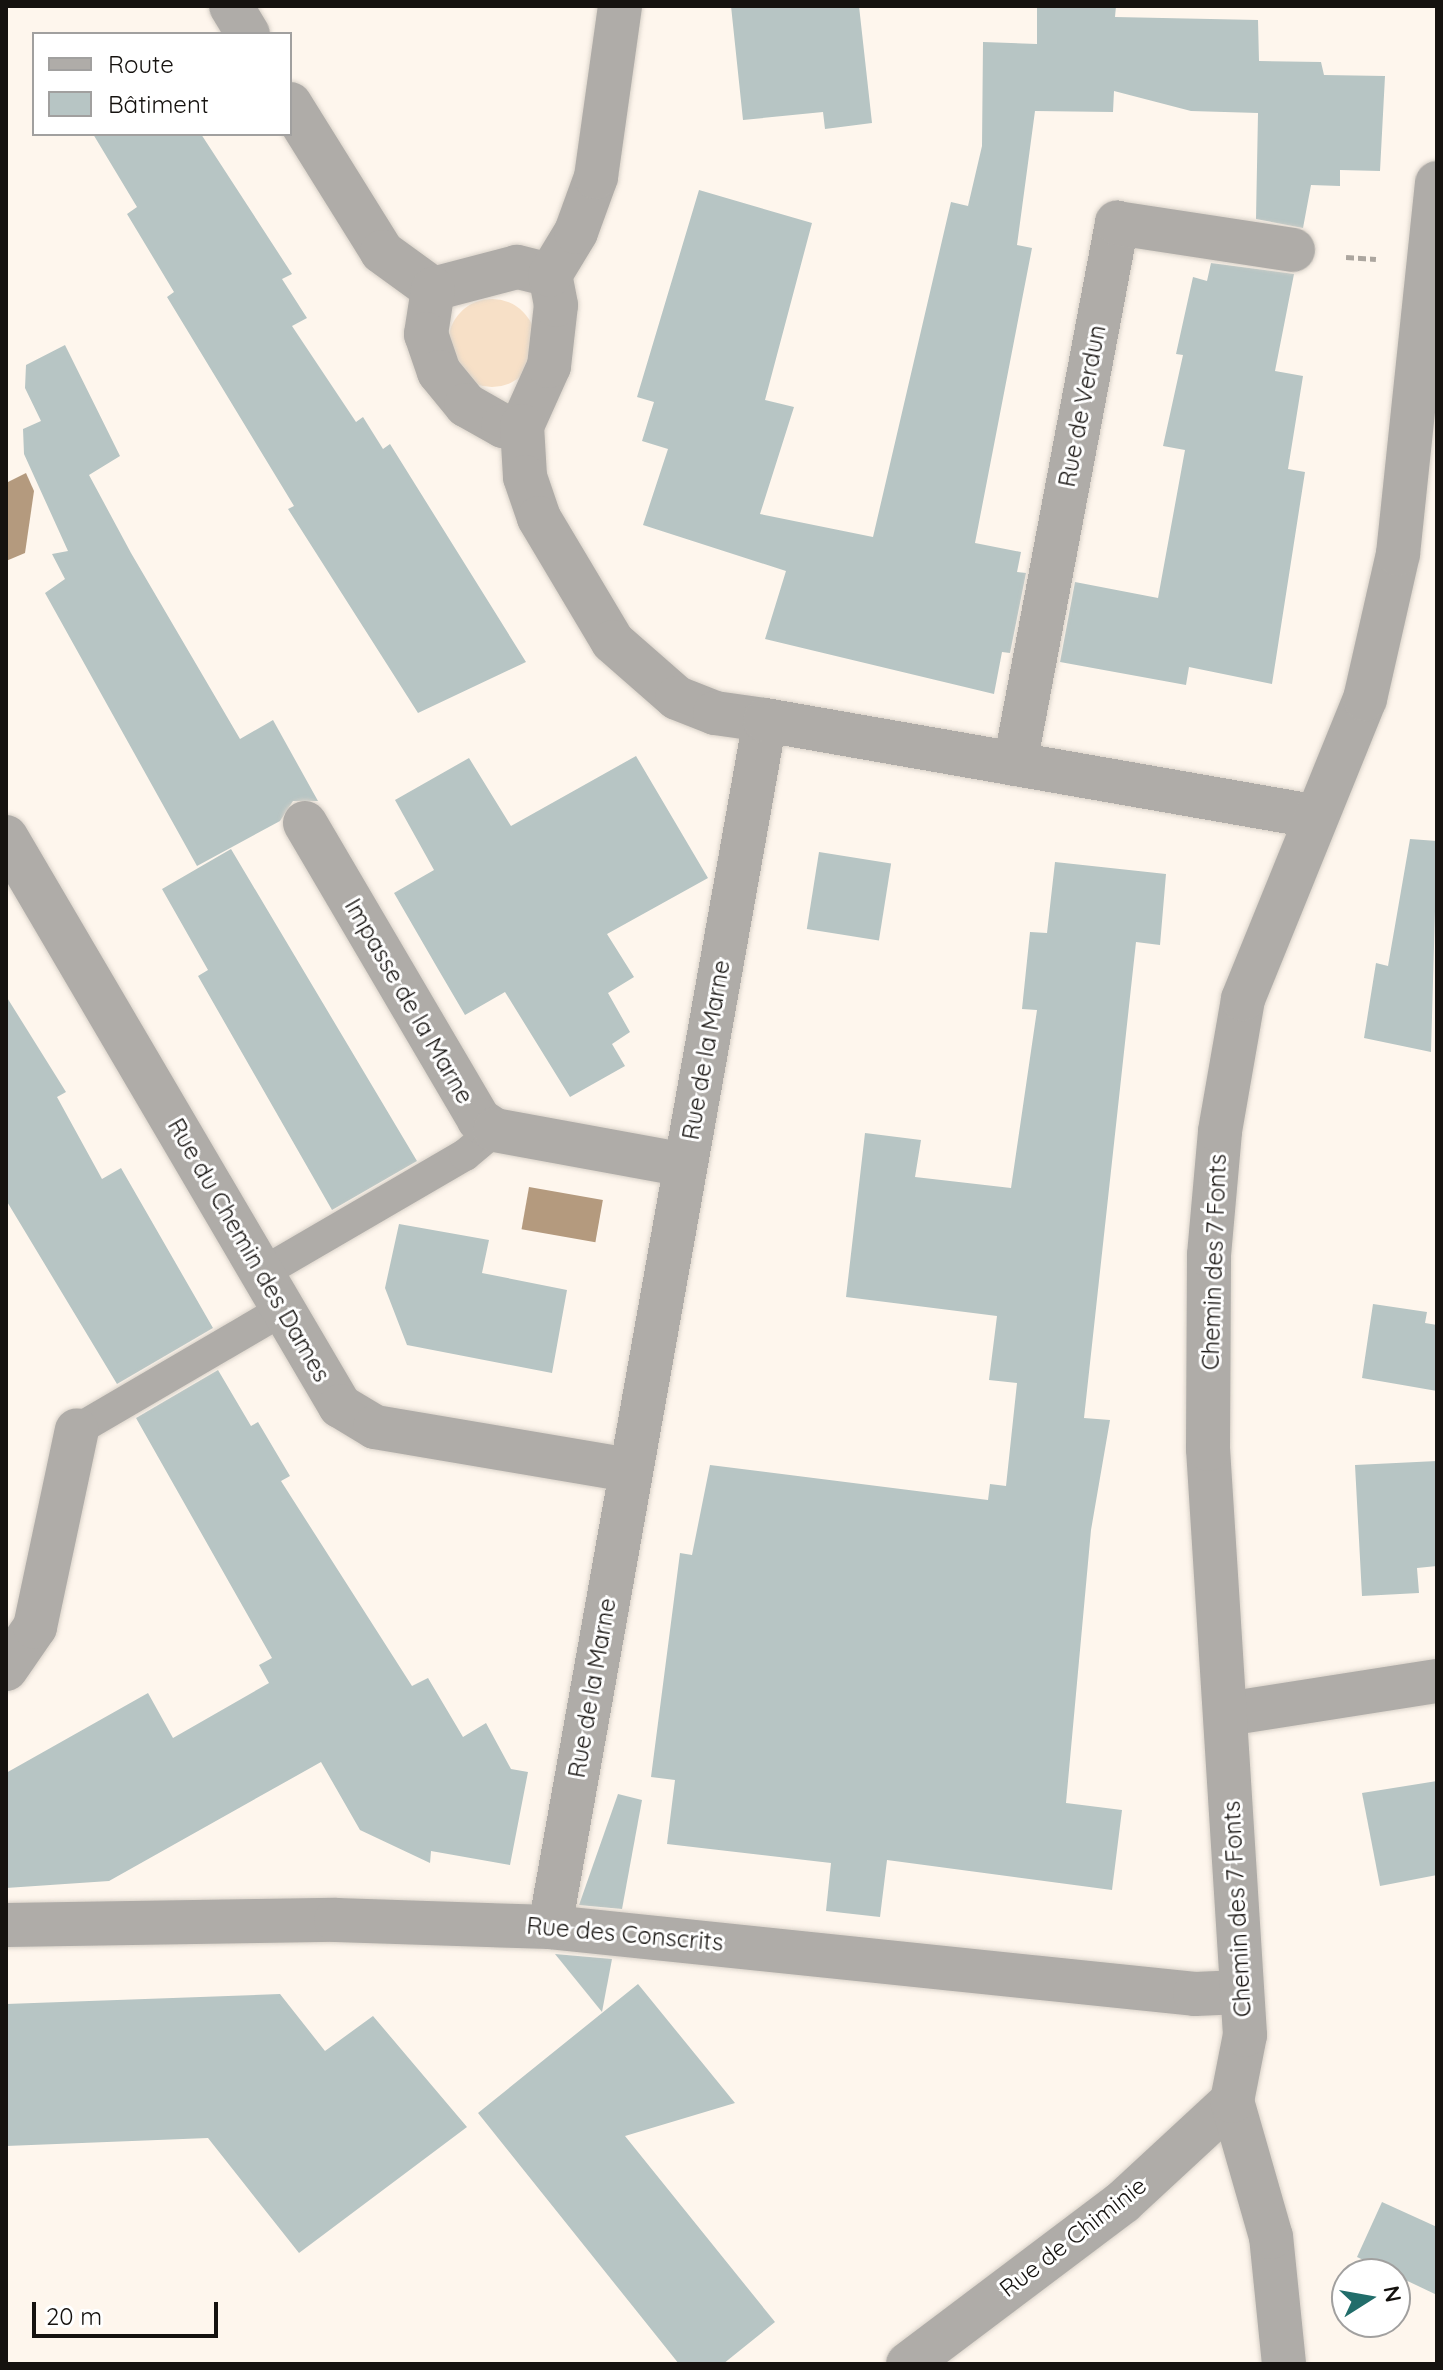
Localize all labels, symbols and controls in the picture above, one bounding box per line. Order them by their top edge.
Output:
legend [32,32,292,136]
text: Route [108,49,174,79]
text: Bâtiment [108,89,209,119]
street label: Rue de Verdun [1052,323,1112,489]
street label: Impasse de la Marne [339,893,479,1109]
street label: Rue de la Marne [676,958,736,1142]
street label: Rue du Chemin des Dames [162,1113,336,1387]
street label: Chemin des 7 Fonts [1196,1153,1232,1371]
street label: Rue de la Marne [562,1596,622,1780]
street label: Chemin des 7 Fonts [1217,1800,1257,2018]
street label: Rue des Conscrits [525,1911,725,1957]
street label: Rue de Chiminie [994,2171,1152,2303]
north arrow [1331,2258,1411,2338]
text: N [1377,2283,1408,2304]
scale bar [36,2286,222,2336]
text: 20 m [46,2301,102,2331]

